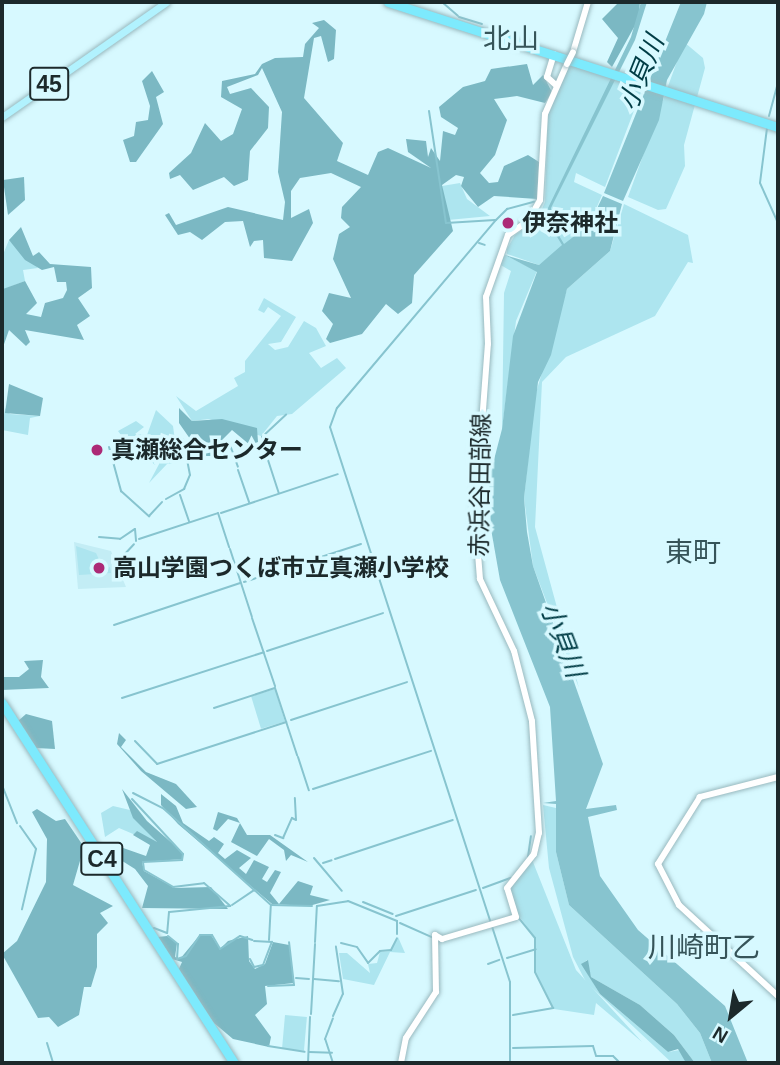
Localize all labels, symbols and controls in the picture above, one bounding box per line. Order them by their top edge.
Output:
district label: 北山 [483,22,539,56]
water label: 小貝川 [613,31,671,115]
road number: 45 [28,64,70,104]
place label: 伊奈神社 [522,209,618,237]
marker: 伊奈神社 [500,215,516,231]
street label: 赤浜谷田部線 [464,413,496,557]
place label: 真瀬総合センター [111,436,303,464]
marker: 真瀬総合センター [89,442,105,458]
district label: 東町 [665,536,721,570]
place label: 高山学園つくば市立真瀬小学校 [113,554,449,582]
marker: 高山学園つくば市立真瀬小学校 [91,560,107,576]
water label: 小貝川 [533,598,591,682]
road number: C4 [79,839,125,878]
district label: 川崎町乙 [648,931,760,965]
north arrow [696,981,766,1051]
text: N [709,1022,731,1047]

